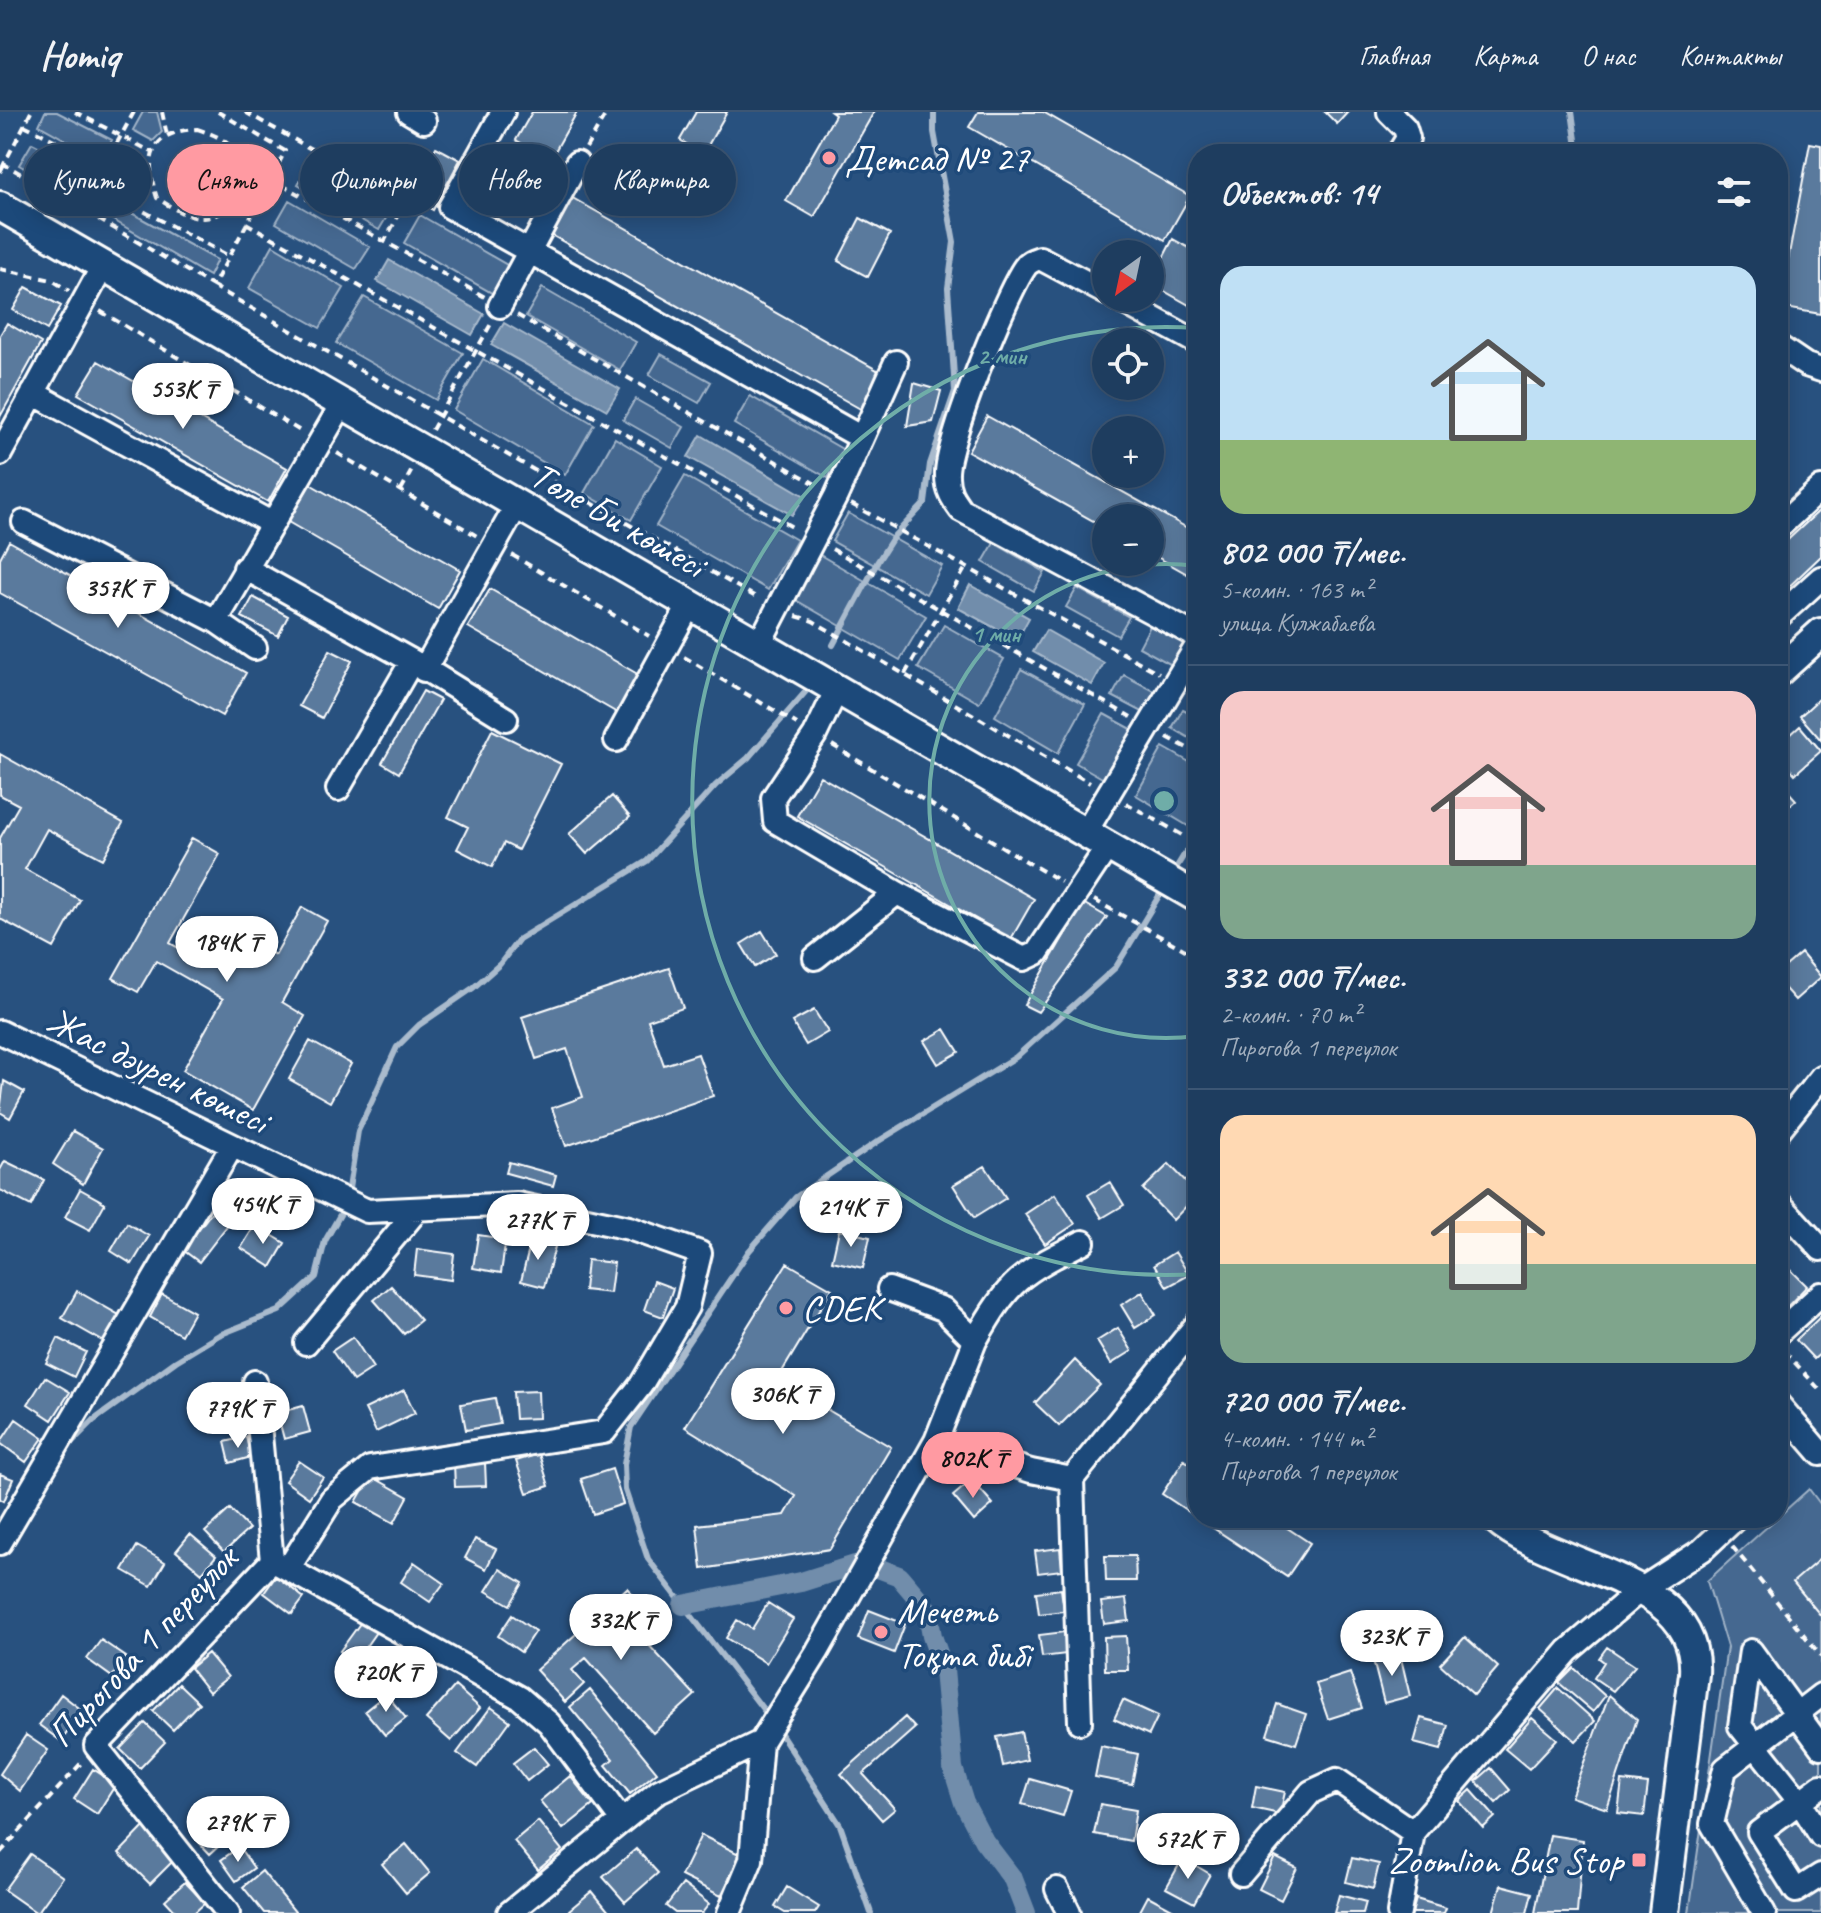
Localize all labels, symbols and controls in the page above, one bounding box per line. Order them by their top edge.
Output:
text: Homiq [40,32,119,79]
text: Главная [1359,38,1429,73]
text: Карта [1473,38,1537,73]
text: О нас [1581,38,1635,73]
text: Контакты [1679,38,1781,73]
place label: Детсад № 27 [845,135,1031,182]
chip: Купить [24,144,151,216]
chip: Снять [167,144,284,216]
chip: Фильтры [300,144,443,216]
chip: Новое [459,144,568,216]
chip: Квартира [584,144,736,216]
marker: Детсад № 27 [820,149,838,167]
icon: filters [1712,170,1756,214]
text: Объектов: 14 [1220,171,1378,214]
north arrow [1092,240,1164,312]
map controls [1092,240,1164,576]
icon: home [1416,318,1560,462]
button: locate [1092,328,1164,400]
text: 2 мин [978,341,1028,371]
pin: 553K ₸ [118,363,248,431]
text: 553K ₸ [150,372,216,405]
button: + [1092,416,1164,488]
street label: Төле Би көшесі [522,451,716,590]
button: − [1092,504,1164,576]
text: 802 000 ₸/мес. [1220,530,1406,573]
pin: 357K ₸ [53,562,183,630]
text: 357K ₸ [85,571,151,604]
text: 5-комн. · 163 m² [1220,573,1372,606]
text: улица Кулжабаева [1220,606,1374,639]
text: 1 мин [972,619,1022,649]
icon: home [1416,743,1560,887]
centre of rings [1150,787,1178,815]
pin: 184K ₸ [162,916,292,984]
text: 184K ₸ [193,925,261,958]
text: 332 000 ₸/мес. [1220,955,1406,998]
street label: Жас дәурен көшесі [39,997,280,1146]
text: 2-комн. · 70 m² [1220,998,1360,1031]
text: Пирогова 1 переулок [1220,1031,1396,1064]
icon: home [1416,1167,1560,1311]
pin: 454K ₸ [198,1178,328,1246]
pin: 214K ₸ [786,1181,916,1249]
text: 454K ₸ [230,1187,296,1220]
text: 214K ₸ [817,1190,885,1223]
pin: 277K ₸ [473,1194,603,1262]
text: 277K ₸ [504,1203,572,1236]
place label: CDEK [802,1285,887,1332]
marker: CDEK [777,1299,795,1317]
pin: 306K ₸ [718,1368,848,1436]
text: 306K ₸ [749,1377,817,1410]
text: 720 000 ₸/мес. [1220,1379,1405,1422]
pin: 779K ₸ [173,1382,303,1450]
text: 779K ₸ [205,1391,271,1424]
text: 4-комн. · 144 m² [1220,1422,1372,1455]
pin: 802K ₸ [908,1432,1038,1500]
text: 802K ₸ [939,1441,1007,1474]
text: Пирогова 1 переулок [1220,1455,1396,1488]
street label: Пирогова 1 переулок [37,1533,250,1757]
place label: Мечеть Тоқта бибі [897,1587,1034,1678]
pin: 332K ₸ [556,1594,686,1662]
text: 332K ₸ [587,1603,655,1636]
pin: 323K ₸ [1327,1610,1457,1678]
text: 323K ₸ [1358,1619,1426,1652]
marker: Мечеть Тоқта бибі [872,1623,890,1641]
pin: 720K ₸ [321,1646,451,1714]
text: 720K ₸ [352,1655,420,1688]
pin: 279K ₸ [173,1796,303,1864]
text: 279K ₸ [205,1805,271,1838]
pin: 572K ₸ [1123,1813,1253,1881]
text: 572K ₸ [1155,1822,1221,1855]
place label: Zoomlion Bus Stop [1388,1837,1626,1884]
marker: Zoomlion Bus Stop [1630,1851,1648,1869]

